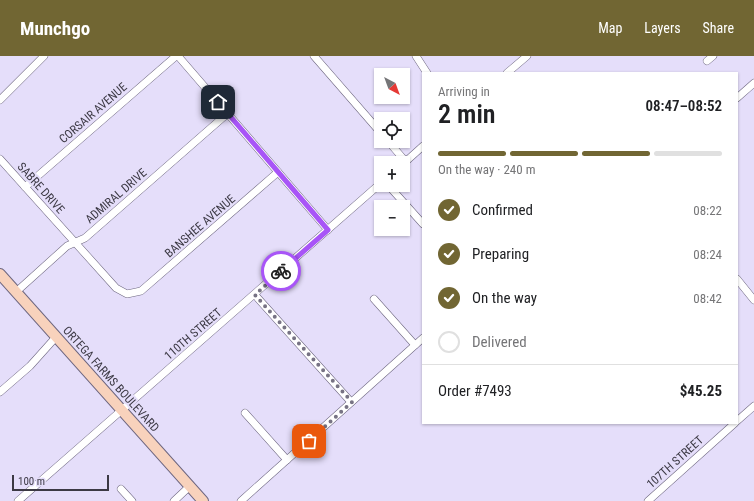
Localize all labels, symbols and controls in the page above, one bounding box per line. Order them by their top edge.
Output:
text: Munchgo [20,17,90,40]
text: Map [598,20,622,36]
text: Layers [644,20,681,36]
text: Share [703,20,734,36]
north arrow [374,68,410,104]
map controls [374,68,410,236]
street label: CORSAIR AVENUE [56,80,130,146]
text: Arriving in [438,84,490,99]
pin [201,85,235,119]
icon: home [207,91,229,113]
text: 08:47–08:52 [645,97,722,115]
text: 2 min [438,99,496,129]
button: locate [374,112,410,148]
button: + [374,156,410,192]
street label: SABRE DRIVE [14,160,68,216]
text: On the way · 240 m [438,162,535,177]
street label: ADMIRAL DRIVE [83,166,149,226]
street label: BANSHEE AVENUE [162,192,238,260]
icon: check [438,199,460,221]
button: − [374,200,410,236]
text: Confirmed [472,201,533,219]
text: 08:22 [693,203,722,218]
icon: check [438,243,460,265]
text: Preparing [472,245,529,263]
text: 08:24 [693,247,722,262]
courier [261,251,301,291]
icon: bike [270,260,292,282]
icon: check [438,287,460,309]
text: On the way [472,289,537,307]
text: 08:42 [693,291,722,306]
street label: 110TH STREET [161,305,225,363]
street label: ORTEGA FARMS BOULEVARD [60,323,162,435]
text: Delivered [472,333,527,351]
text: Order #7493 [438,382,512,400]
text: $45.25 [680,382,722,400]
pin [292,424,326,458]
icon: bag [298,430,320,452]
street label: 107TH STREET [644,433,706,491]
scale bar [12,473,109,492]
text: 100 m [18,475,45,488]

